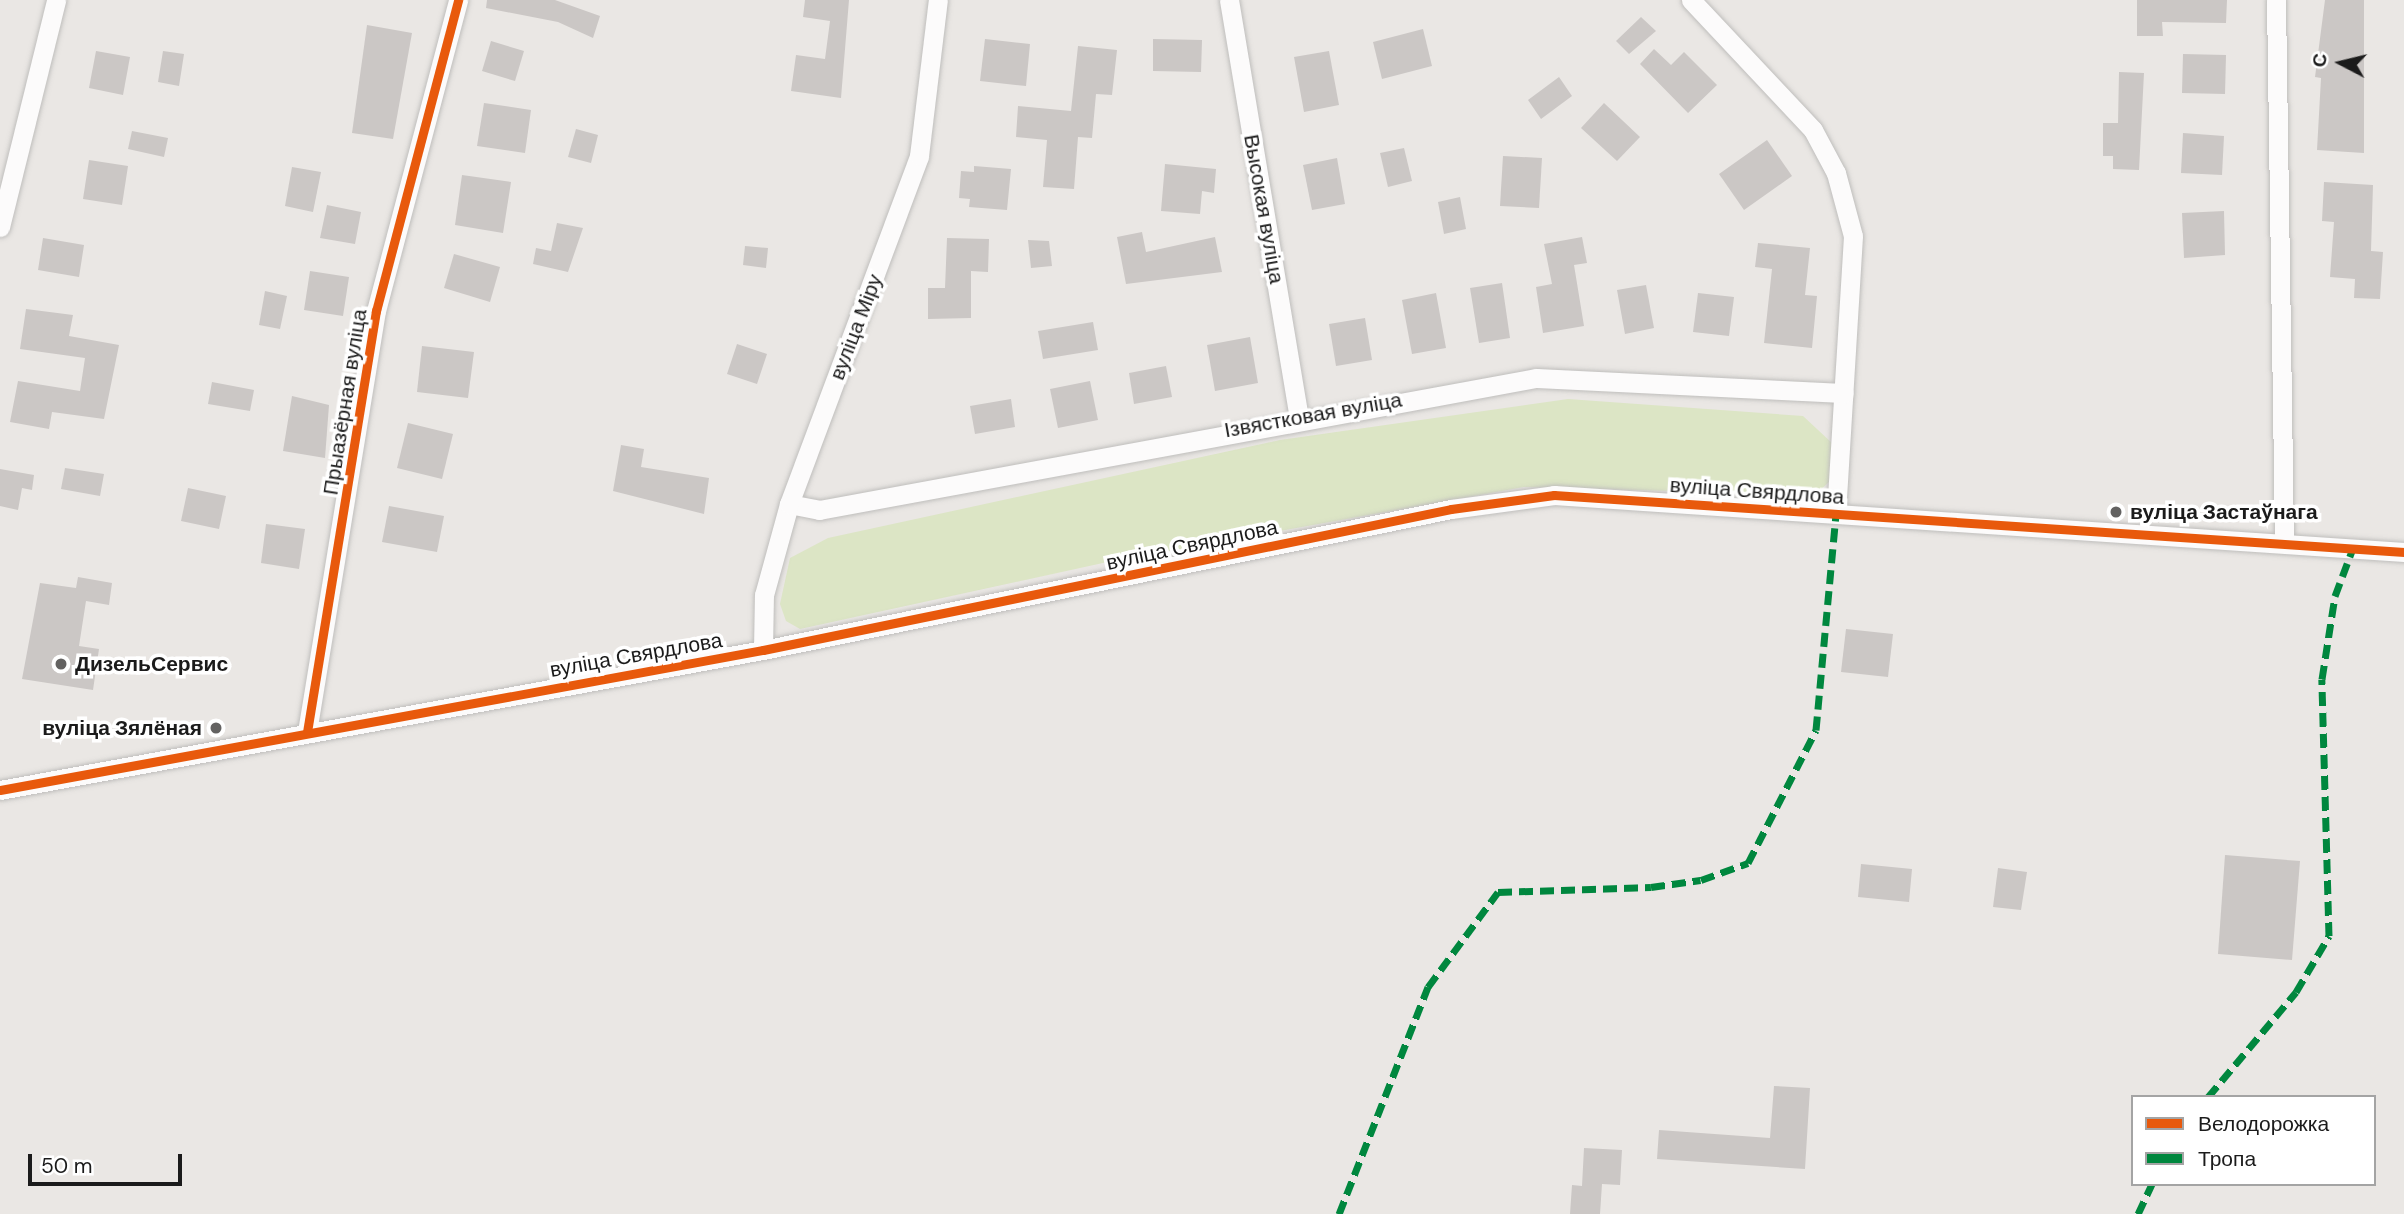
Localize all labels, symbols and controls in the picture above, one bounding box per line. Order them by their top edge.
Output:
north arrow [2306,28,2376,98]
text: С [2306,52,2333,69]
street label: Высокая вуліца [1238,132,1290,286]
street label: вуліца Міру [824,271,888,383]
street label: Прыазёрная вуліца [318,307,372,497]
street label: Ізвястковая вуліца [1222,387,1404,443]
street label: вуліца Свярдлова [1669,472,1845,510]
place label: вуліца Застаўнага [2130,499,2318,525]
marker: вуліца Застаўнага [2108,504,2124,520]
street label: вуліца Свярдлова [1104,515,1280,575]
street label: вуліца Свярдлова [548,627,724,683]
place label: ДизельСервис [75,651,228,677]
marker: ДизельСервис [53,656,69,672]
place label: вуліца Зялёная [42,715,202,741]
marker: вуліца Зялёная [208,720,224,736]
legend [2131,1095,2376,1186]
text: Велодорожка [2198,1110,2329,1138]
scale bar [32,1140,186,1184]
text: Тропа [2198,1145,2256,1173]
text: 50 m [41,1152,92,1180]

